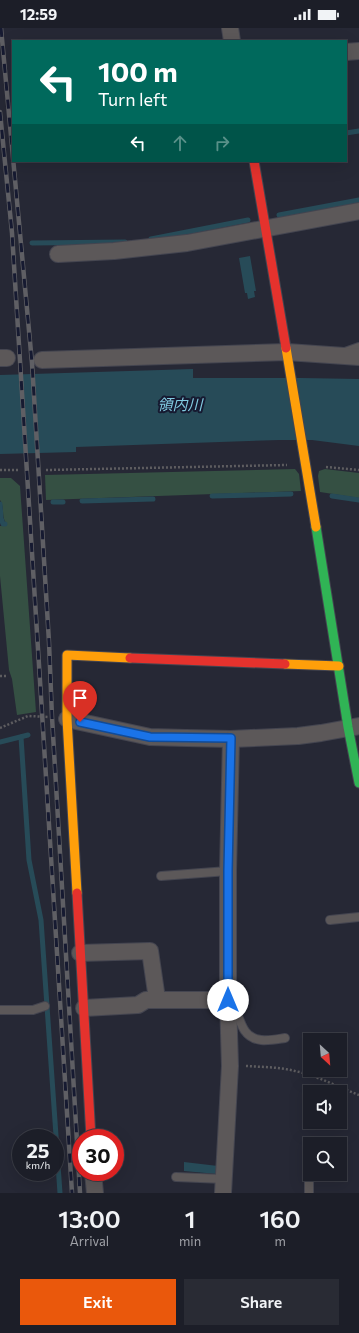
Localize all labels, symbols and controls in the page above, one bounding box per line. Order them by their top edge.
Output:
text: 12:59 [20,5,57,23]
text: 100 m [98,54,178,88]
icon: left [32,56,84,108]
text: Turn left [98,88,167,110]
icon: left [127,132,149,154]
icon: ahead [169,132,191,154]
icon: right [211,132,233,154]
water label: 領内川 [157,395,204,413]
pin [63,681,97,722]
icon: arrive [69,687,91,709]
position arrow [207,979,249,1021]
north arrow [303,1033,347,1077]
map controls [303,1033,347,1181]
button: sound [303,1085,347,1129]
speed limit sign: 30 [72,1129,124,1181]
button: search [303,1137,347,1181]
text: 25 [26,1138,50,1162]
text: km/h [26,1159,50,1171]
text: 13:00 [58,1204,121,1233]
text: 1 [185,1204,195,1233]
text: 160 [259,1204,301,1233]
text: Arrival [70,1233,109,1249]
text: min [179,1233,201,1249]
text: m [274,1233,286,1249]
button: Exit [20,1279,176,1325]
button: Share [184,1279,339,1325]

